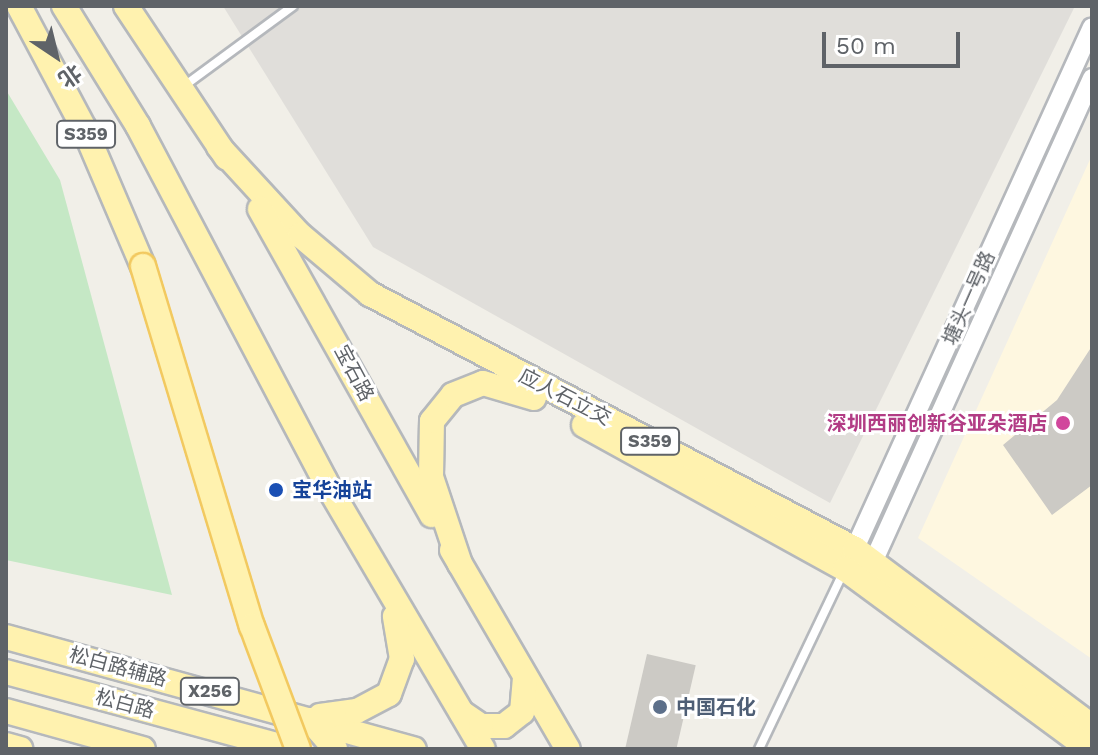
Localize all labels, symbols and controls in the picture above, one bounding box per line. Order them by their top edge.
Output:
north arrow [16,16,96,96]
scale bar [826,16,964,66]
text: 50 m [836,32,896,60]
text: 北 [54,60,86,93]
road number: S359 [56,120,116,148]
street label: 塘头一号路 [938,247,1000,349]
street label: 宝石路 [329,341,379,405]
street label: 应人石立交 [515,364,615,430]
place label: 深圳西丽创新谷亚朵酒店 [827,411,1047,435]
marker: 深圳西丽创新谷亚朵酒店 [1054,414,1072,432]
road number: S359 [620,427,680,455]
place label: 宝华油站 [292,478,372,502]
marker: 宝华油站 [267,481,285,499]
street label: 松白路辅路 [67,642,169,692]
road number: X256 [178,677,242,705]
street label: 松白路 [93,685,157,723]
place label: 中国石化 [676,695,756,719]
marker: 中国石化 [651,698,669,716]

